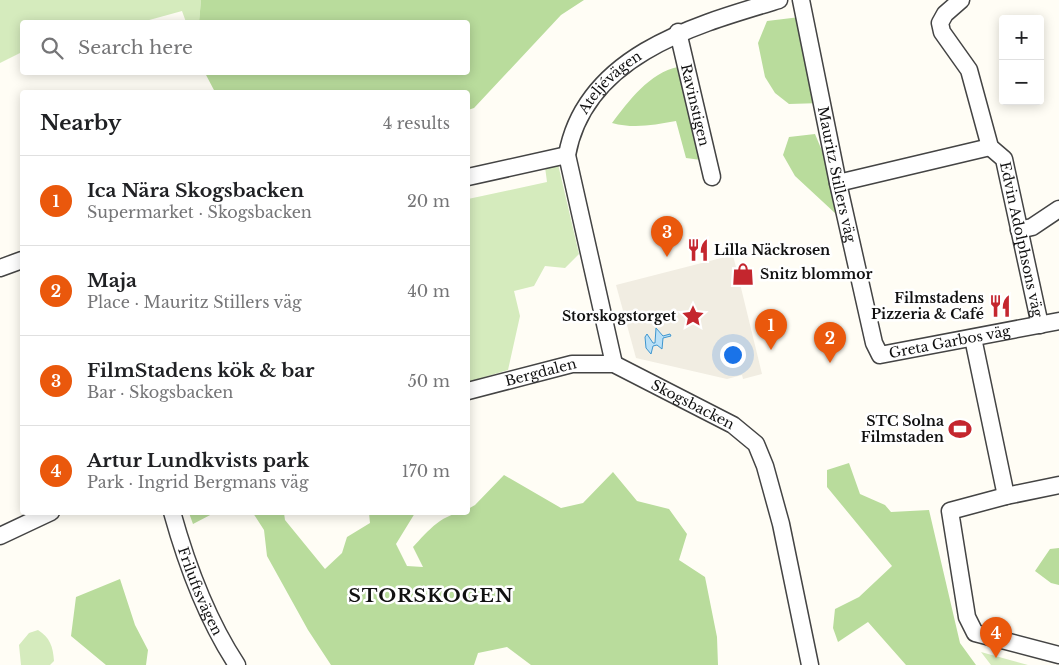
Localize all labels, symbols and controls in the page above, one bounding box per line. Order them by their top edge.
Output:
map controls [999,15,1044,105]
button: + [999,15,1044,60]
search box [20,20,470,75]
icon: search [38,34,66,62]
text: Search here [78,36,193,59]
street label: Ateljévägen [574,47,645,118]
button: − [999,60,1044,105]
street label: Ravinstigen [677,62,714,148]
street label: Mauritz Stillers väg [814,105,860,245]
text: Nearby [40,110,121,136]
text: 4 results [383,113,450,133]
street label: Edvin Adolphsons väg [996,160,1047,320]
text: Ica Nära Skogsbacken [87,179,304,202]
text: 1 [53,191,59,211]
text: 20 m [407,191,450,211]
text: Supermarket · Skogsbacken [87,202,312,222]
pin: 3 [651,216,683,257]
restaurant icon: Lilla Näckrosen [685,237,711,263]
place label: Lilla Näckrosen [714,241,830,259]
shop icon: Snitz blommor [730,261,756,287]
place label: Snitz blommor [760,265,872,283]
text: Maja [87,269,137,292]
text: 2 [51,281,61,301]
text: 40 m [407,281,450,301]
place label: Filmstadens Pizzeria & Café [871,289,984,323]
text: Place · Mauritz Stillers väg [87,292,302,312]
restaurant icon: Filmstadens Pizzeria & Café [987,293,1013,319]
place icon: Storskogstorget [680,303,706,329]
place label: Storskogstorget [562,307,677,325]
pin: 1 [755,309,787,350]
street label: Greta Garbos väg [887,321,1012,362]
pin: 2 [814,322,846,363]
your location [720,342,746,368]
street label: Bergdalen [503,354,579,390]
text: FilmStadens kök & bar [87,359,315,382]
text: 3 [51,371,61,391]
text: 50 m [408,371,450,391]
street label: Skogsbacken [648,376,738,433]
text: Bar · Skogsbacken [87,382,233,402]
place label: STC Solna Filmstaden [861,412,944,446]
sports icon: STC Solna Filmstaden [947,416,973,442]
text: Artur Lundkvists park [87,449,309,472]
text: 4 [51,461,61,481]
text: 170 m [402,461,450,481]
text: Park · Ingrid Bergmans väg [87,472,309,492]
street label: Friluftsvägen [174,545,227,639]
district label: STORSKOGEN [348,584,514,607]
pin: 4 [980,617,1012,658]

